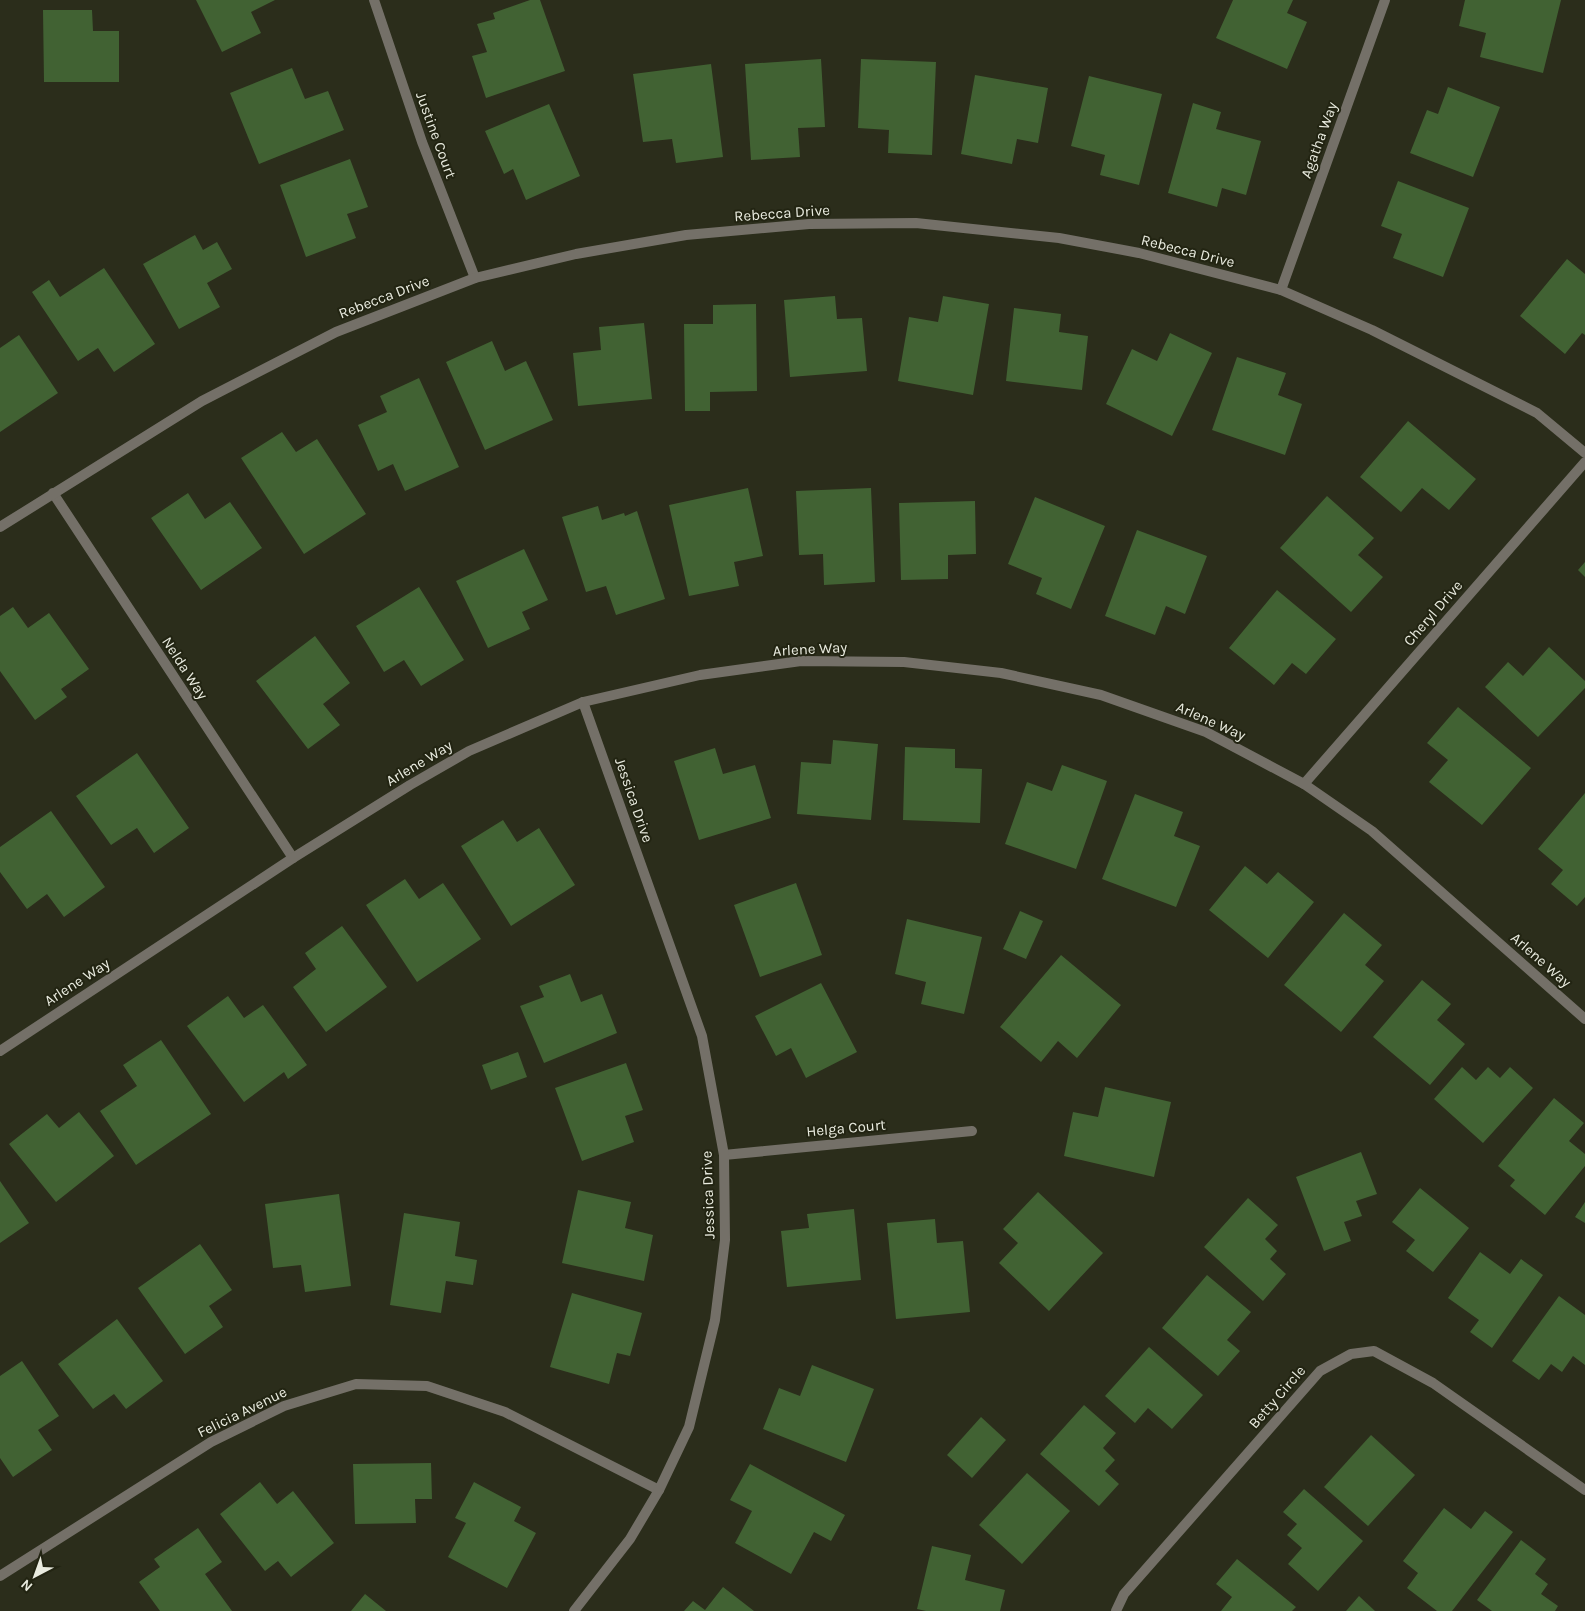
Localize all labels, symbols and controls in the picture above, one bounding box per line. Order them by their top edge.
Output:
street label: Justine Court [412,89,460,181]
street label: Agatha Way [1297,99,1341,181]
street label: Rebecca Drive [734,201,830,225]
street label: Rebecca Drive [1139,231,1237,271]
street label: Rebecca Drive [336,271,432,323]
street label: Cheryl Drive [1400,576,1466,650]
street label: Nelda Way [158,633,212,703]
street label: Arlene Way [772,638,848,660]
street label: Arlene Way [1173,698,1249,744]
street label: Arlene Way [382,736,456,790]
street label: Jessica Drive [611,755,657,845]
street label: Arlene Way [1507,929,1575,991]
street label: Arlene Way [41,954,113,1010]
street label: Helga Court [805,1116,887,1140]
street label: Jessica Drive [697,1150,719,1240]
street label: Betty Circle [1245,1362,1309,1432]
street label: Felicia Avenue [194,1383,290,1441]
north arrow [10,1551,60,1601]
text: N [17,1576,36,1595]

